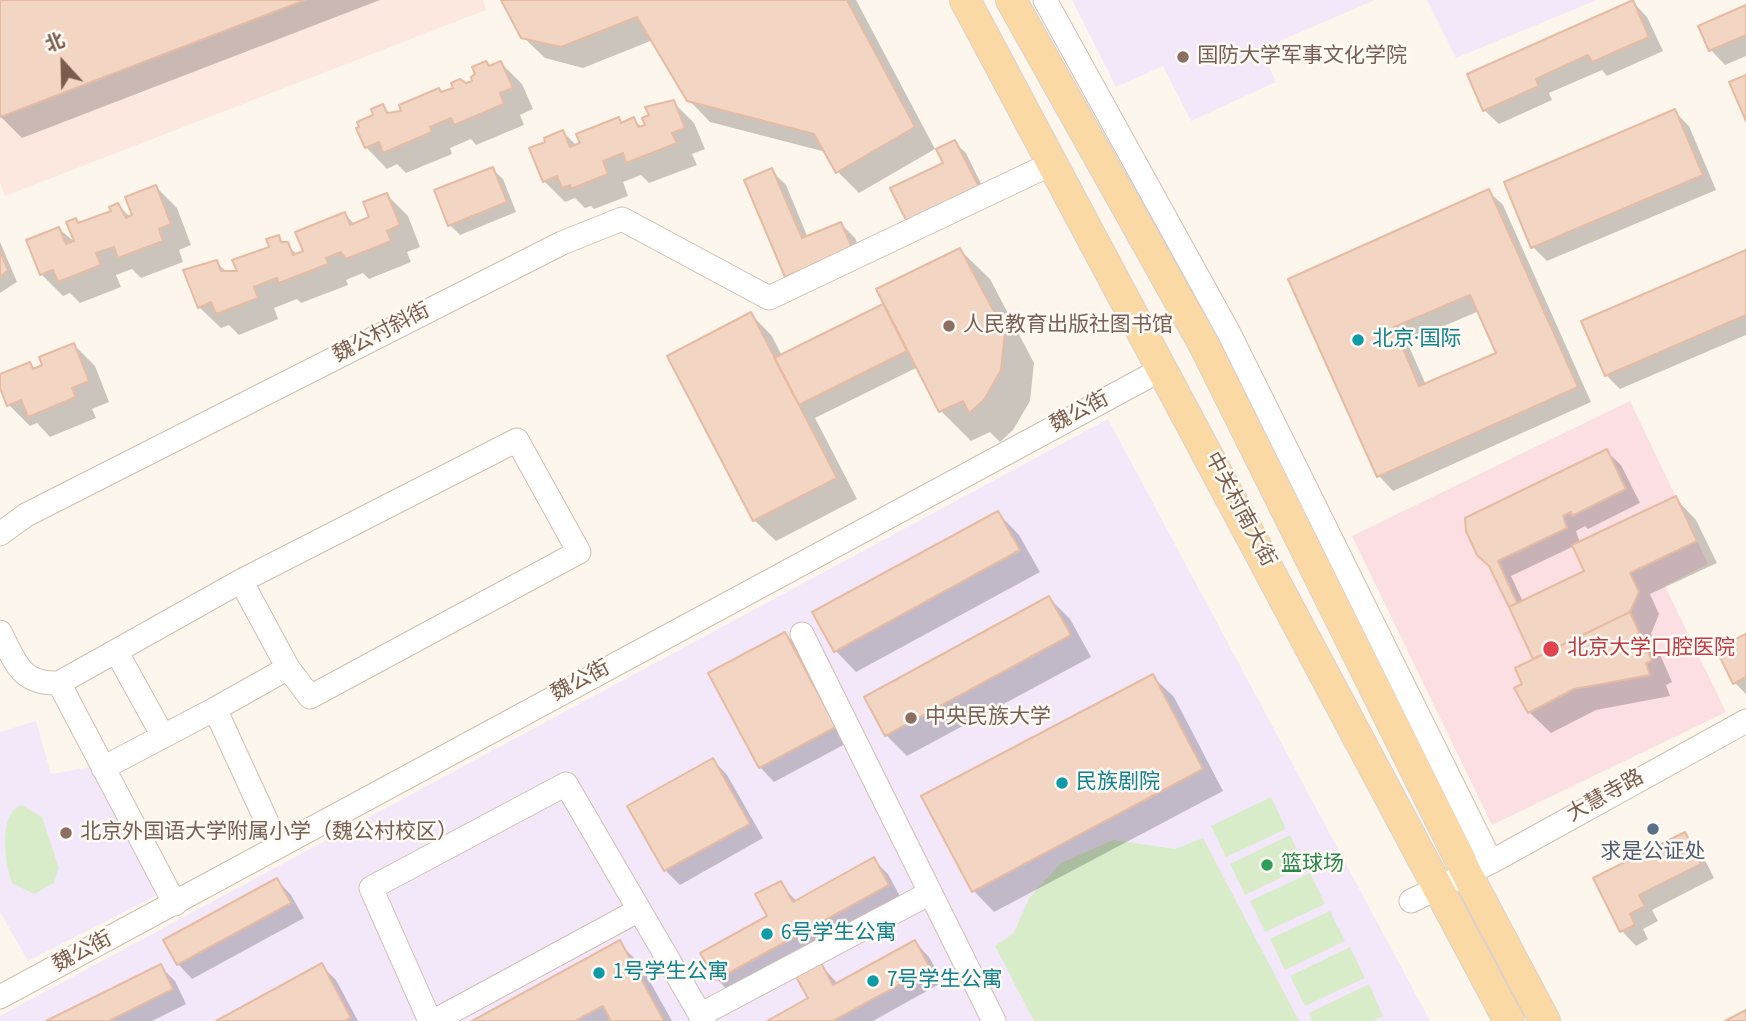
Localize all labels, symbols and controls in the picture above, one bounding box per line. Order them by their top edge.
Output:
text: 北 [41,27,69,59]
north arrow [28,28,98,98]
place label: 国防大学军事文化学院 [1197,44,1407,70]
marker: 国防大学军事文化学院 [1175,49,1191,65]
street label: 魏公村斜街 [330,299,434,369]
place label: 人民教育出版社图书馆 [963,313,1173,339]
marker: 人民教育出版社图书馆 [941,318,957,334]
place label: 北京·国际 [1372,327,1461,353]
marker: 北京·国际 [1350,332,1366,348]
street label: 魏公街 [1046,387,1114,439]
street label: 中关村南大街 [1198,448,1280,572]
place label: 北京大学口腔医院 [1567,636,1735,662]
marker: 北京大学口腔医院 [1541,639,1561,659]
street label: 魏公街 [547,656,615,708]
place label: 中央民族大学 [925,705,1051,731]
marker: 中央民族大学 [903,710,919,726]
street label: 大慧寺路 [1563,766,1649,828]
place label: 民族剧院 [1076,770,1160,796]
marker: 民族剧院 [1054,775,1070,791]
place label: 北京外国语大学附属小学（魏公村校区） [80,820,458,846]
marker: 求是公证处 [1645,821,1661,837]
marker: 北京外国语大学附属小学（魏公村校区） [58,825,74,841]
place label: 求是公证处 [1601,840,1705,866]
place label: 篮球场 [1281,852,1344,878]
marker: 篮球场 [1259,857,1275,873]
place label: 6号学生公寓 [781,921,896,947]
marker: 6号学生公寓 [759,926,775,942]
street label: 魏公街 [49,927,117,979]
place label: 1号学生公寓 [613,960,728,986]
marker: 1号学生公寓 [591,965,607,981]
place label: 7号学生公寓 [887,968,1002,994]
marker: 7号学生公寓 [865,973,881,989]

